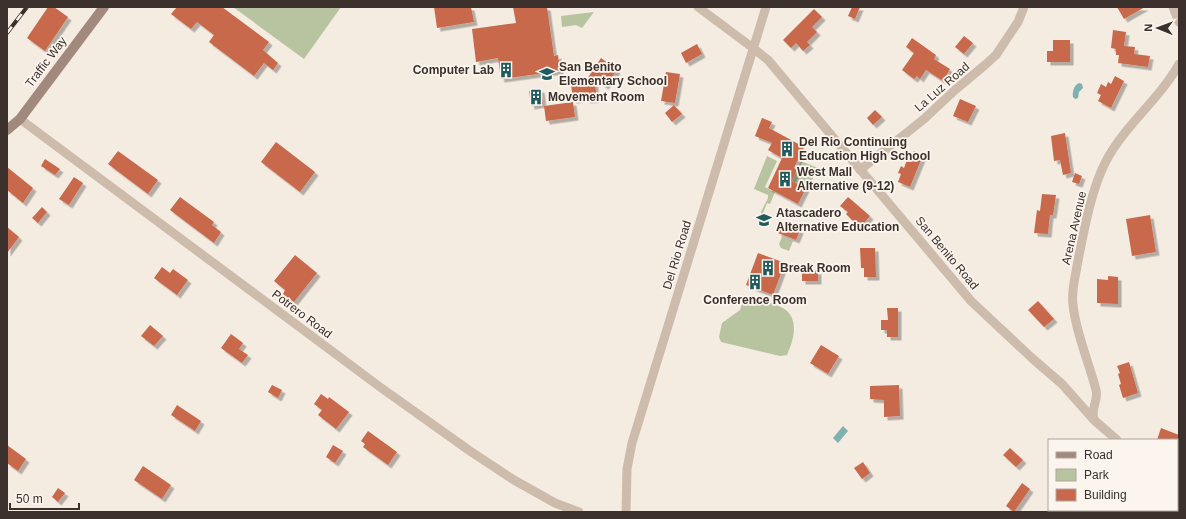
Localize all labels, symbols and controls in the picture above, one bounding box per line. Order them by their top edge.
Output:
north arrow [1138,8,1178,48]
text: N [1142,24,1154,32]
street label: Traffic Way [22,34,70,90]
street label: La Luz Road [912,59,972,115]
place label: San Benito Elementary School [559,60,667,88]
building icon: Computer Lab [497,61,515,79]
place label: Computer Lab [413,63,494,77]
school or university icon: San Benito Elementary School [538,65,556,83]
building icon: Movement Room [527,88,545,106]
place label: Movement Room [548,90,645,104]
place label: Del Rio Continuing Education High School [799,135,930,163]
building icon: Del Rio Continuing Education High School [778,140,796,158]
place label: West Mall Alternative (9-12) [797,165,894,193]
building icon: West Mall Alternative (9-12) [776,170,794,188]
street label: Arena Avenue [1059,189,1089,266]
place label: Atascadero Alternative Education [776,206,899,234]
school or university icon: Atascadero Alternative Education [755,211,773,229]
street label: San Benito Road [912,214,982,292]
street label: Del Rio Road [660,219,694,291]
building icon: Break Room [759,259,777,277]
place label: Break Room [780,261,851,275]
building icon: Conference Room [746,273,764,291]
street label: Potrero Road [269,287,335,341]
place label: Conference Room [703,293,807,307]
legend [1048,439,1178,511]
text: Road [1084,448,1113,462]
text: Park [1084,468,1110,482]
scale bar [10,485,79,511]
text: Building [1084,488,1127,502]
text: 50 m [16,492,43,506]

